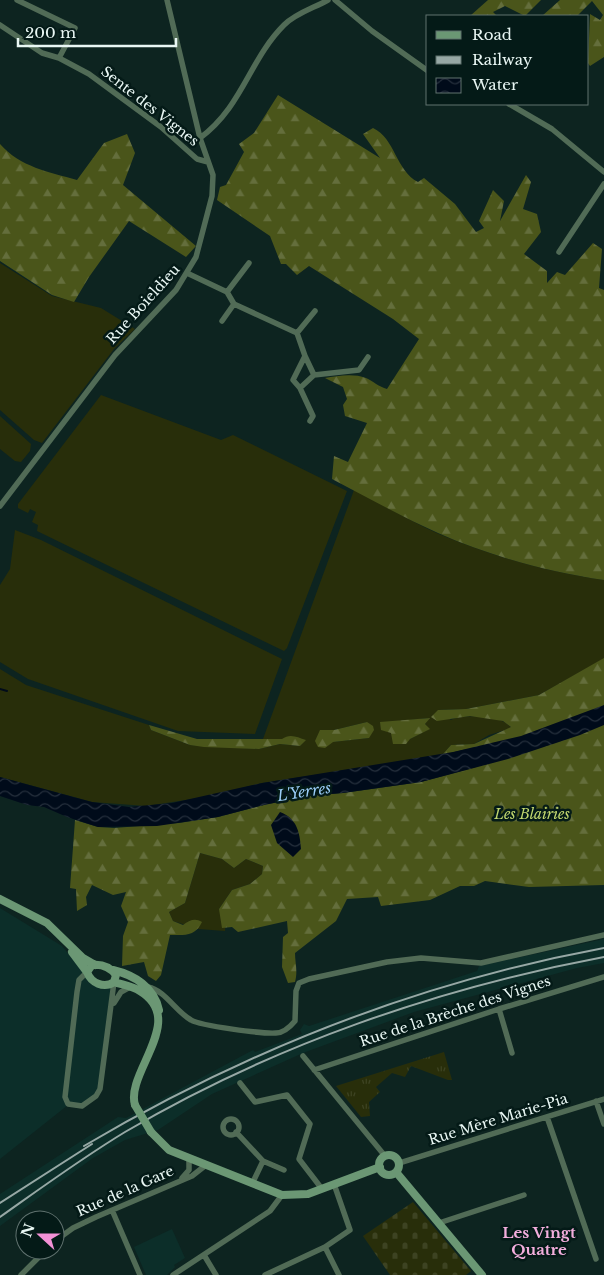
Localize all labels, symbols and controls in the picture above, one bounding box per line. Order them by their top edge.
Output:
scale bar [18,15,175,47]
legend [426,15,589,105]
text: 200 m [25,23,76,42]
text: Road [472,25,512,44]
text: Railway [472,50,533,69]
street label: Sente des Vignes [97,62,203,150]
text: Water [471,75,519,94]
street label: Rue Boieldieu [102,260,184,348]
water label: L'Yerres [275,778,333,805]
park label: Les Blairies [493,805,570,823]
street label: Rue de la Brèche des Vignes [357,972,553,1050]
street label: Rue Mère Marie-Pia [426,1089,570,1149]
street label: Rue de la Gare [74,1162,176,1220]
north arrow [15,1210,65,1260]
text: N [17,1221,39,1240]
district label: Les Vingt Quatre [502,1223,576,1259]

